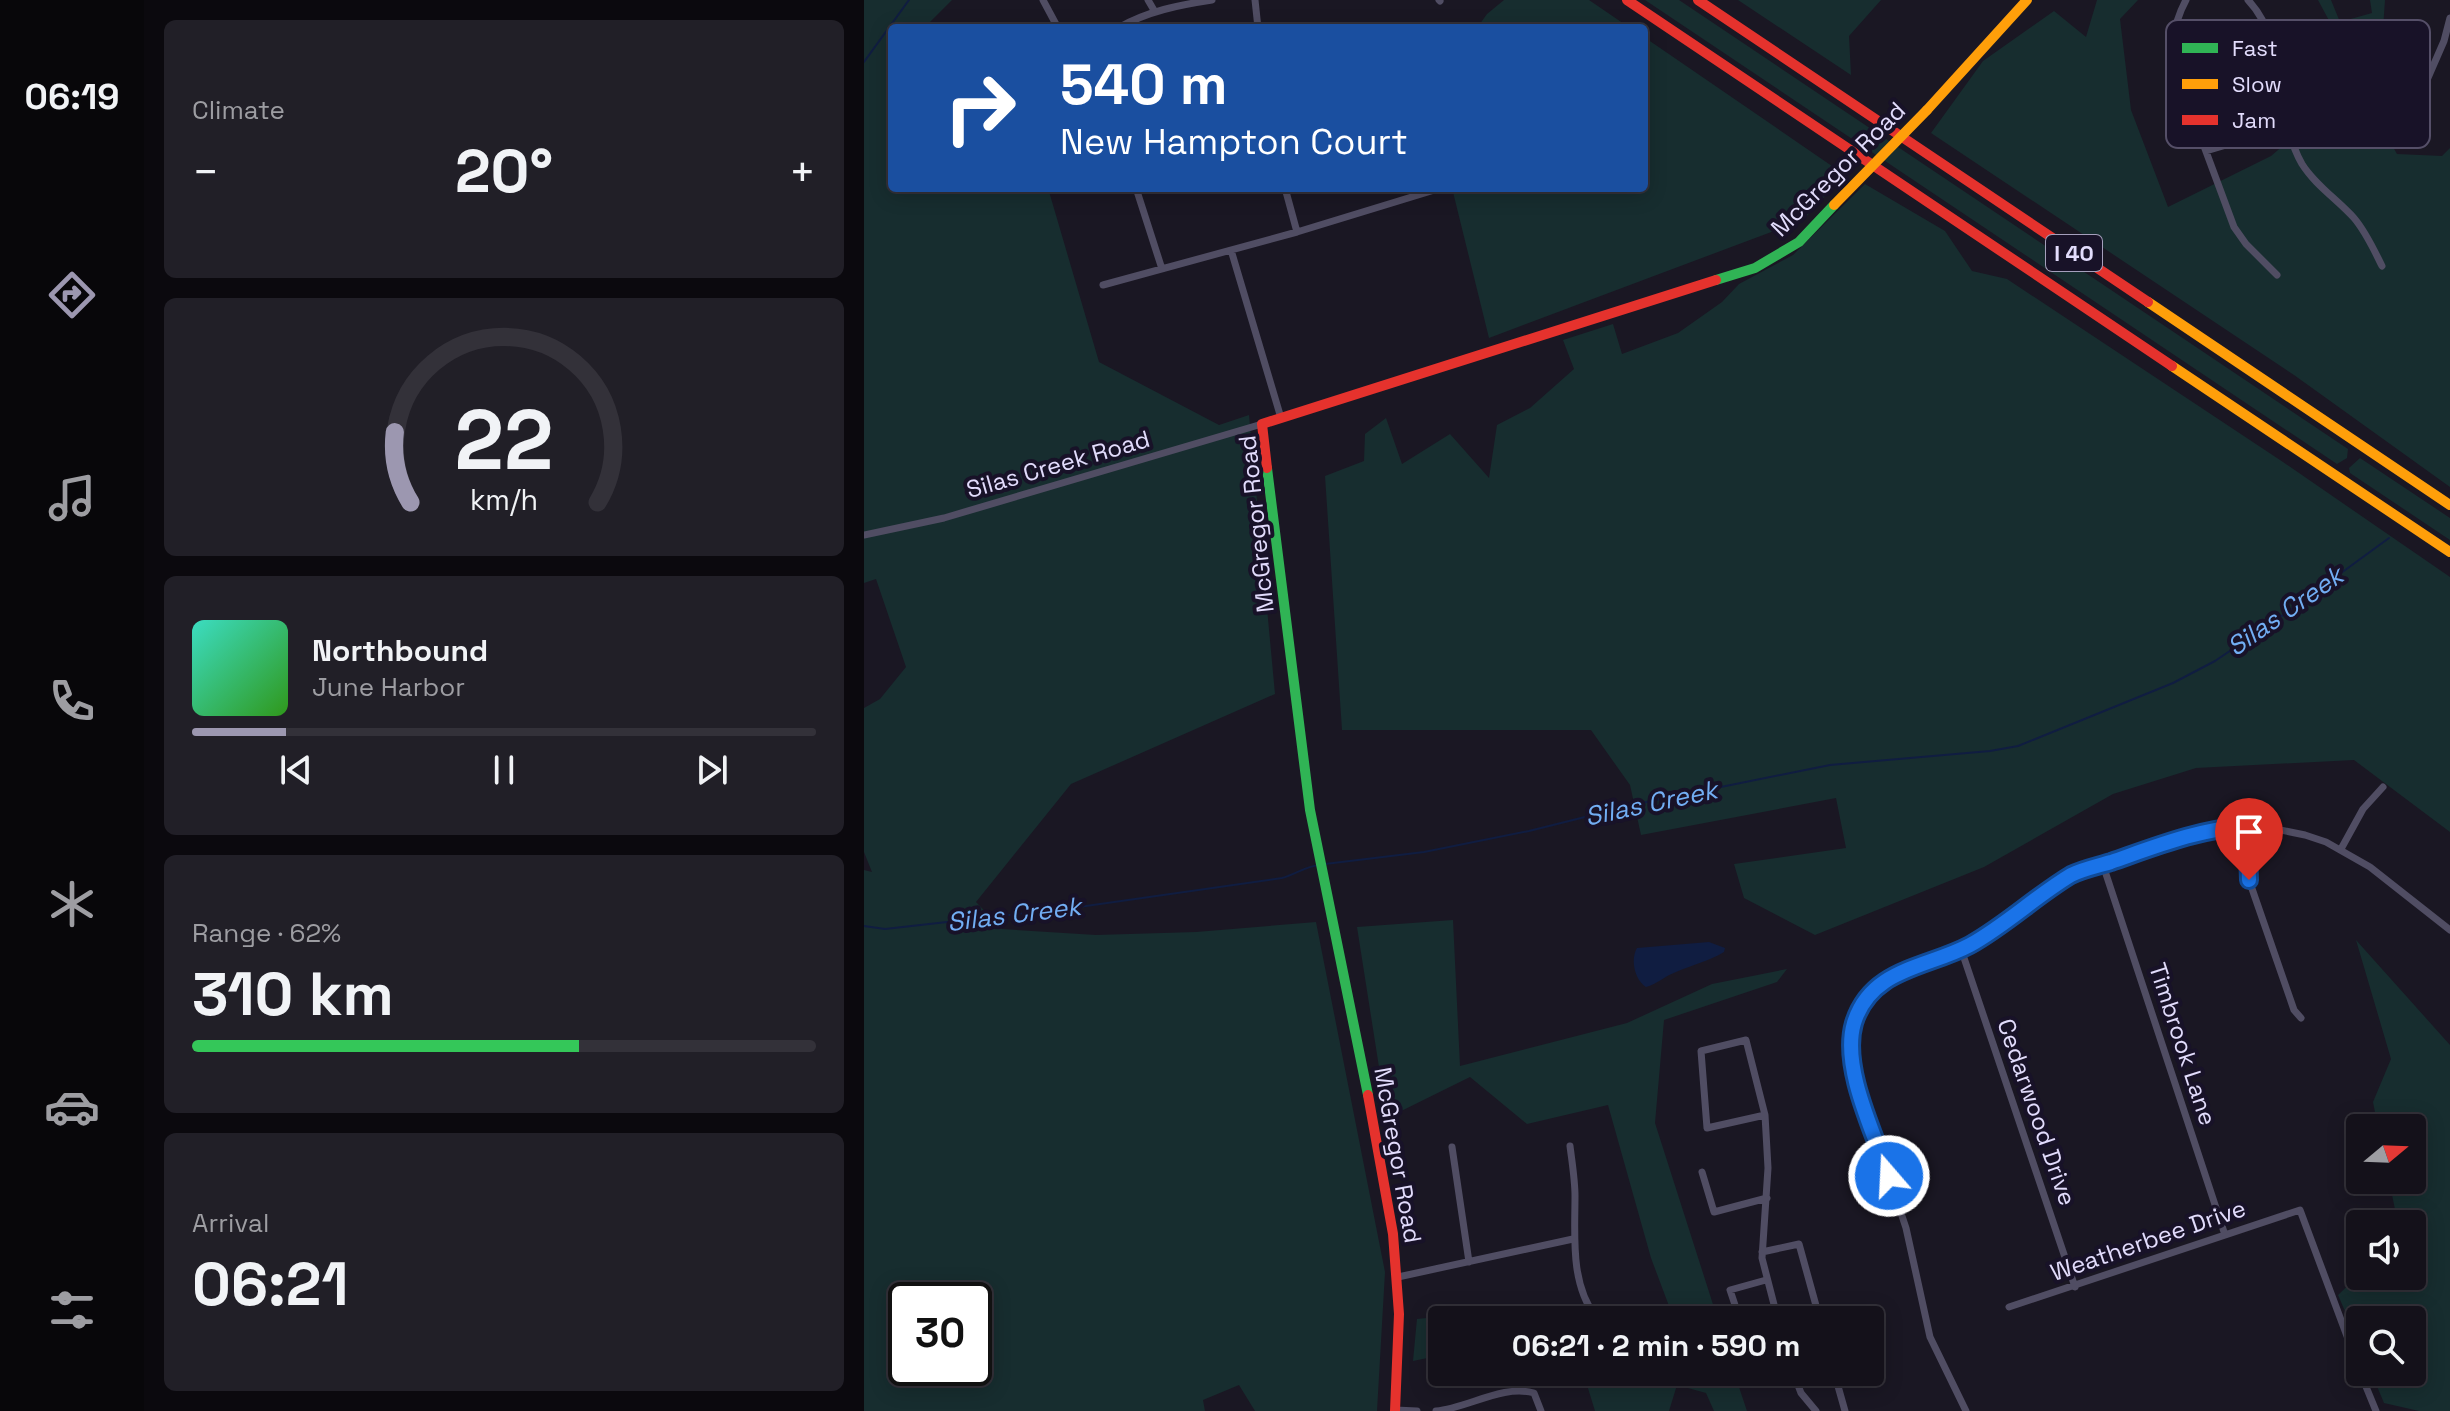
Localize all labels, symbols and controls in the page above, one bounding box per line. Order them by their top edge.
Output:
legend [2166,20,2430,148]
text: Fast [2232,34,2278,62]
text: 540 m [1060,49,1228,120]
icon: right [928,56,1032,160]
text: Slow [2232,70,2282,98]
text: 06:19 [25,74,119,120]
text: Climate [192,93,285,127]
street label: McGregor Road [1764,95,1912,243]
text: Jam [2232,106,2276,134]
text: New Hampton Court [1060,119,1408,165]
text: 20° [455,133,553,210]
text: − [192,144,219,200]
text: + [789,144,816,200]
road number: I 40 [2046,235,2102,271]
icon: directions [44,267,100,323]
text: 22 [455,387,553,493]
street label: Silas Creek Road [963,423,1153,505]
street label: McGregor Road [1231,434,1281,614]
icon: music [44,470,100,526]
text: km/h [470,482,538,518]
water label: Silas Creek [2220,557,2352,664]
text: Northbound [312,631,488,670]
text: June Harbor [312,670,465,704]
icon: phone [44,673,100,729]
icon: previous [274,748,318,792]
icon: pause [482,748,526,792]
icon: next [690,748,734,792]
water label: Silas Creek [1582,772,1723,834]
pin [2215,798,2283,880]
icon: arrive [2227,810,2271,854]
icon: climate [44,876,100,932]
water label: Silas Creek [945,889,1086,939]
text: Range · 62% [192,916,341,950]
text: 310 km [192,956,394,1033]
street label: Timbrook Lane [2142,959,2224,1129]
street label: Cedarwood Drive [1990,1014,2084,1210]
street label: McGregor Road [1367,1065,1429,1245]
icon: car [44,1079,100,1135]
north arrow [2346,1114,2426,1194]
map controls [2346,1114,2426,1386]
position arrow [1847,1134,1931,1218]
street label: Weatherbee Drive [2046,1192,2250,1288]
text: Arrival [192,1206,269,1240]
button: sound [2346,1210,2426,1290]
text: 06:21 [192,1246,349,1323]
icon: filters [44,1282,100,1338]
speed limit sign: 30 [888,1282,992,1386]
button: search [2346,1306,2426,1386]
text: 06:21 · 2 min · 590 m [1512,1326,1800,1365]

